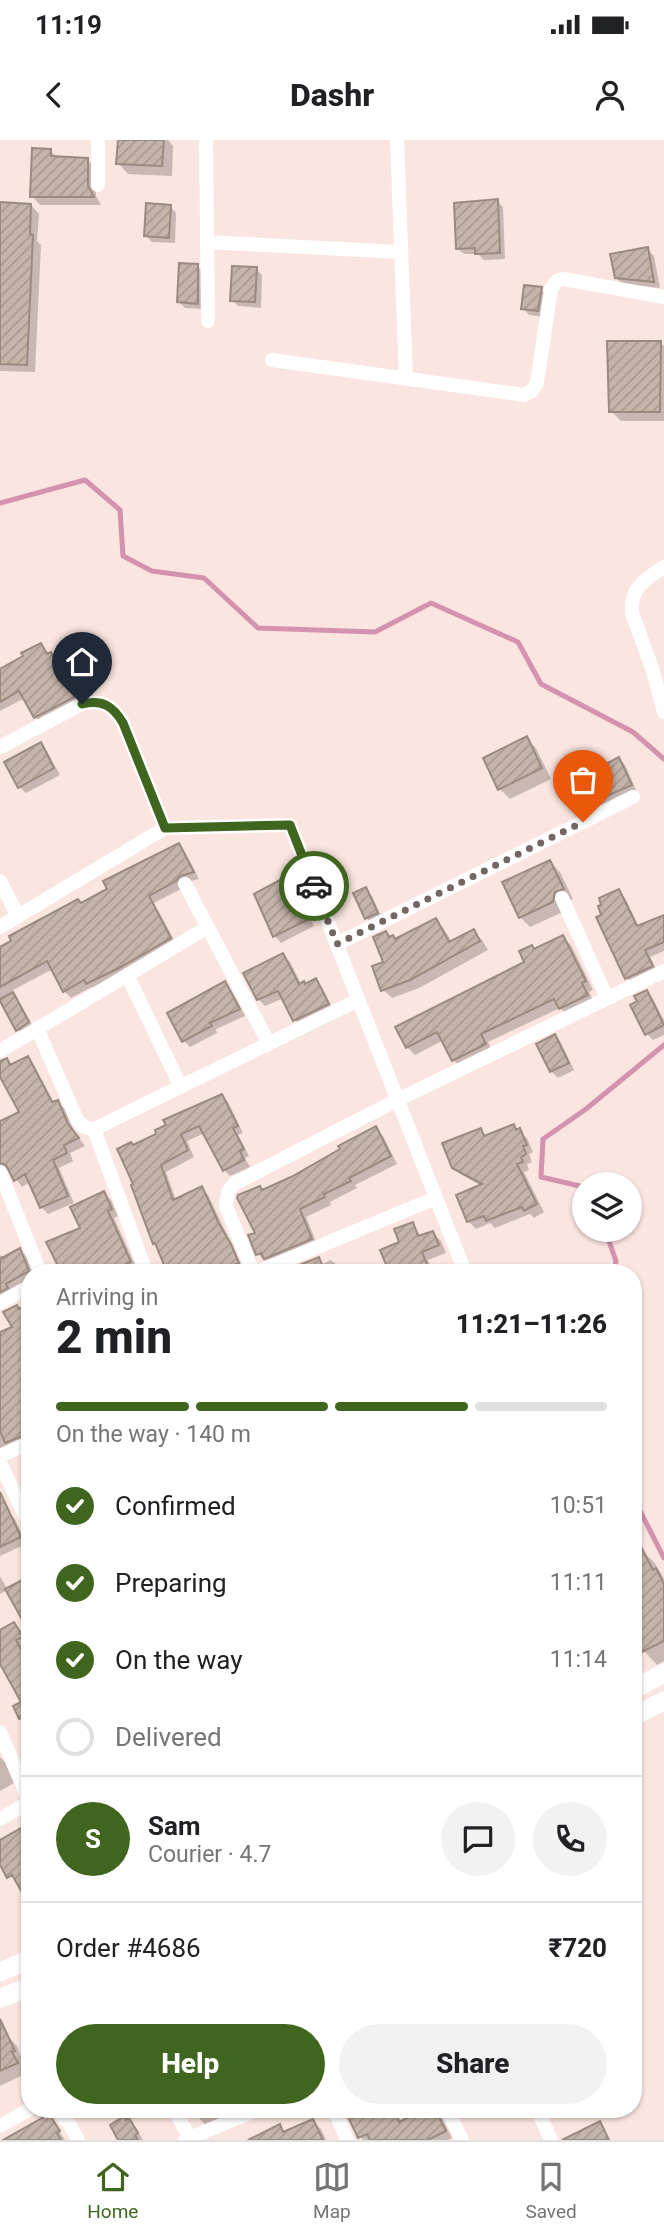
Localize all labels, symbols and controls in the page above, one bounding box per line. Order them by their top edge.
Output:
text: 11:19 [35,10,102,40]
icon: back [35,76,73,114]
text: Dashr [290,76,374,114]
icon: person [591,76,629,114]
pin [52,632,112,704]
icon: home [63,643,101,681]
pin [553,750,613,822]
icon: bag [564,761,602,799]
courier [279,851,349,921]
icon: car [295,867,333,905]
map controls [572,1172,642,1242]
button: layers [572,1172,642,1242]
text: Arriving in [56,1284,159,1311]
text: 11:21–11:26 [456,1309,607,1339]
text: 2 min [56,1310,172,1364]
text: On the way · 140 m [56,1421,251,1448]
icon: check [56,1487,94,1525]
text: Confirmed [115,1491,236,1521]
text: 10:51 [550,1492,607,1519]
icon: check [56,1564,94,1602]
text: Preparing [115,1568,227,1598]
text: 11:11 [550,1569,607,1596]
icon: check [56,1641,94,1679]
text: On the way [115,1645,243,1675]
text: 11:14 [550,1646,607,1673]
text: Delivered [115,1722,222,1752]
button: chat [441,1802,515,1876]
button: phone [533,1802,607,1876]
text: Sam [148,1811,200,1841]
text: S [85,1824,101,1854]
text: Courier · 4.7 [148,1841,271,1868]
text: Order #4686 [56,1933,201,1963]
text: ₹720 [549,1933,607,1963]
button: Help [56,2024,325,2104]
button: Share [339,2024,607,2104]
tab: Home [87,2158,138,2223]
tab: Map [313,2158,351,2223]
tab: Saved [525,2158,577,2223]

